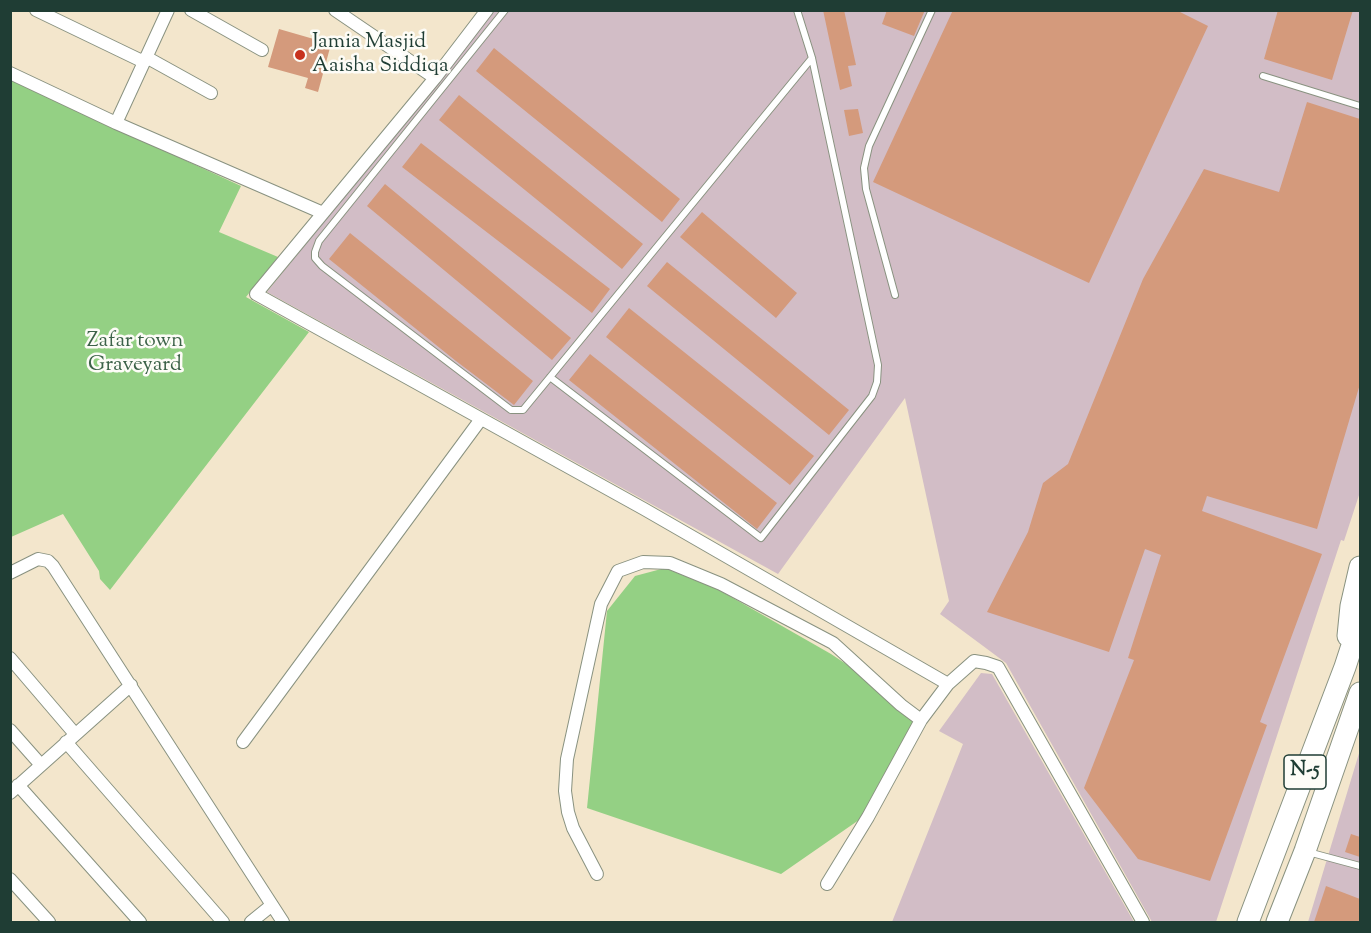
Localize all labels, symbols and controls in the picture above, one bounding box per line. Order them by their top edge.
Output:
place label: Jamia Masjid Aaisha Siddiqa [312,30,449,80]
marker: Jamia Masjid Aaisha Siddiqa [293,48,307,62]
park label: Zafar town Graveyard [87,329,183,379]
road number: N-5 [1284,755,1326,789]

